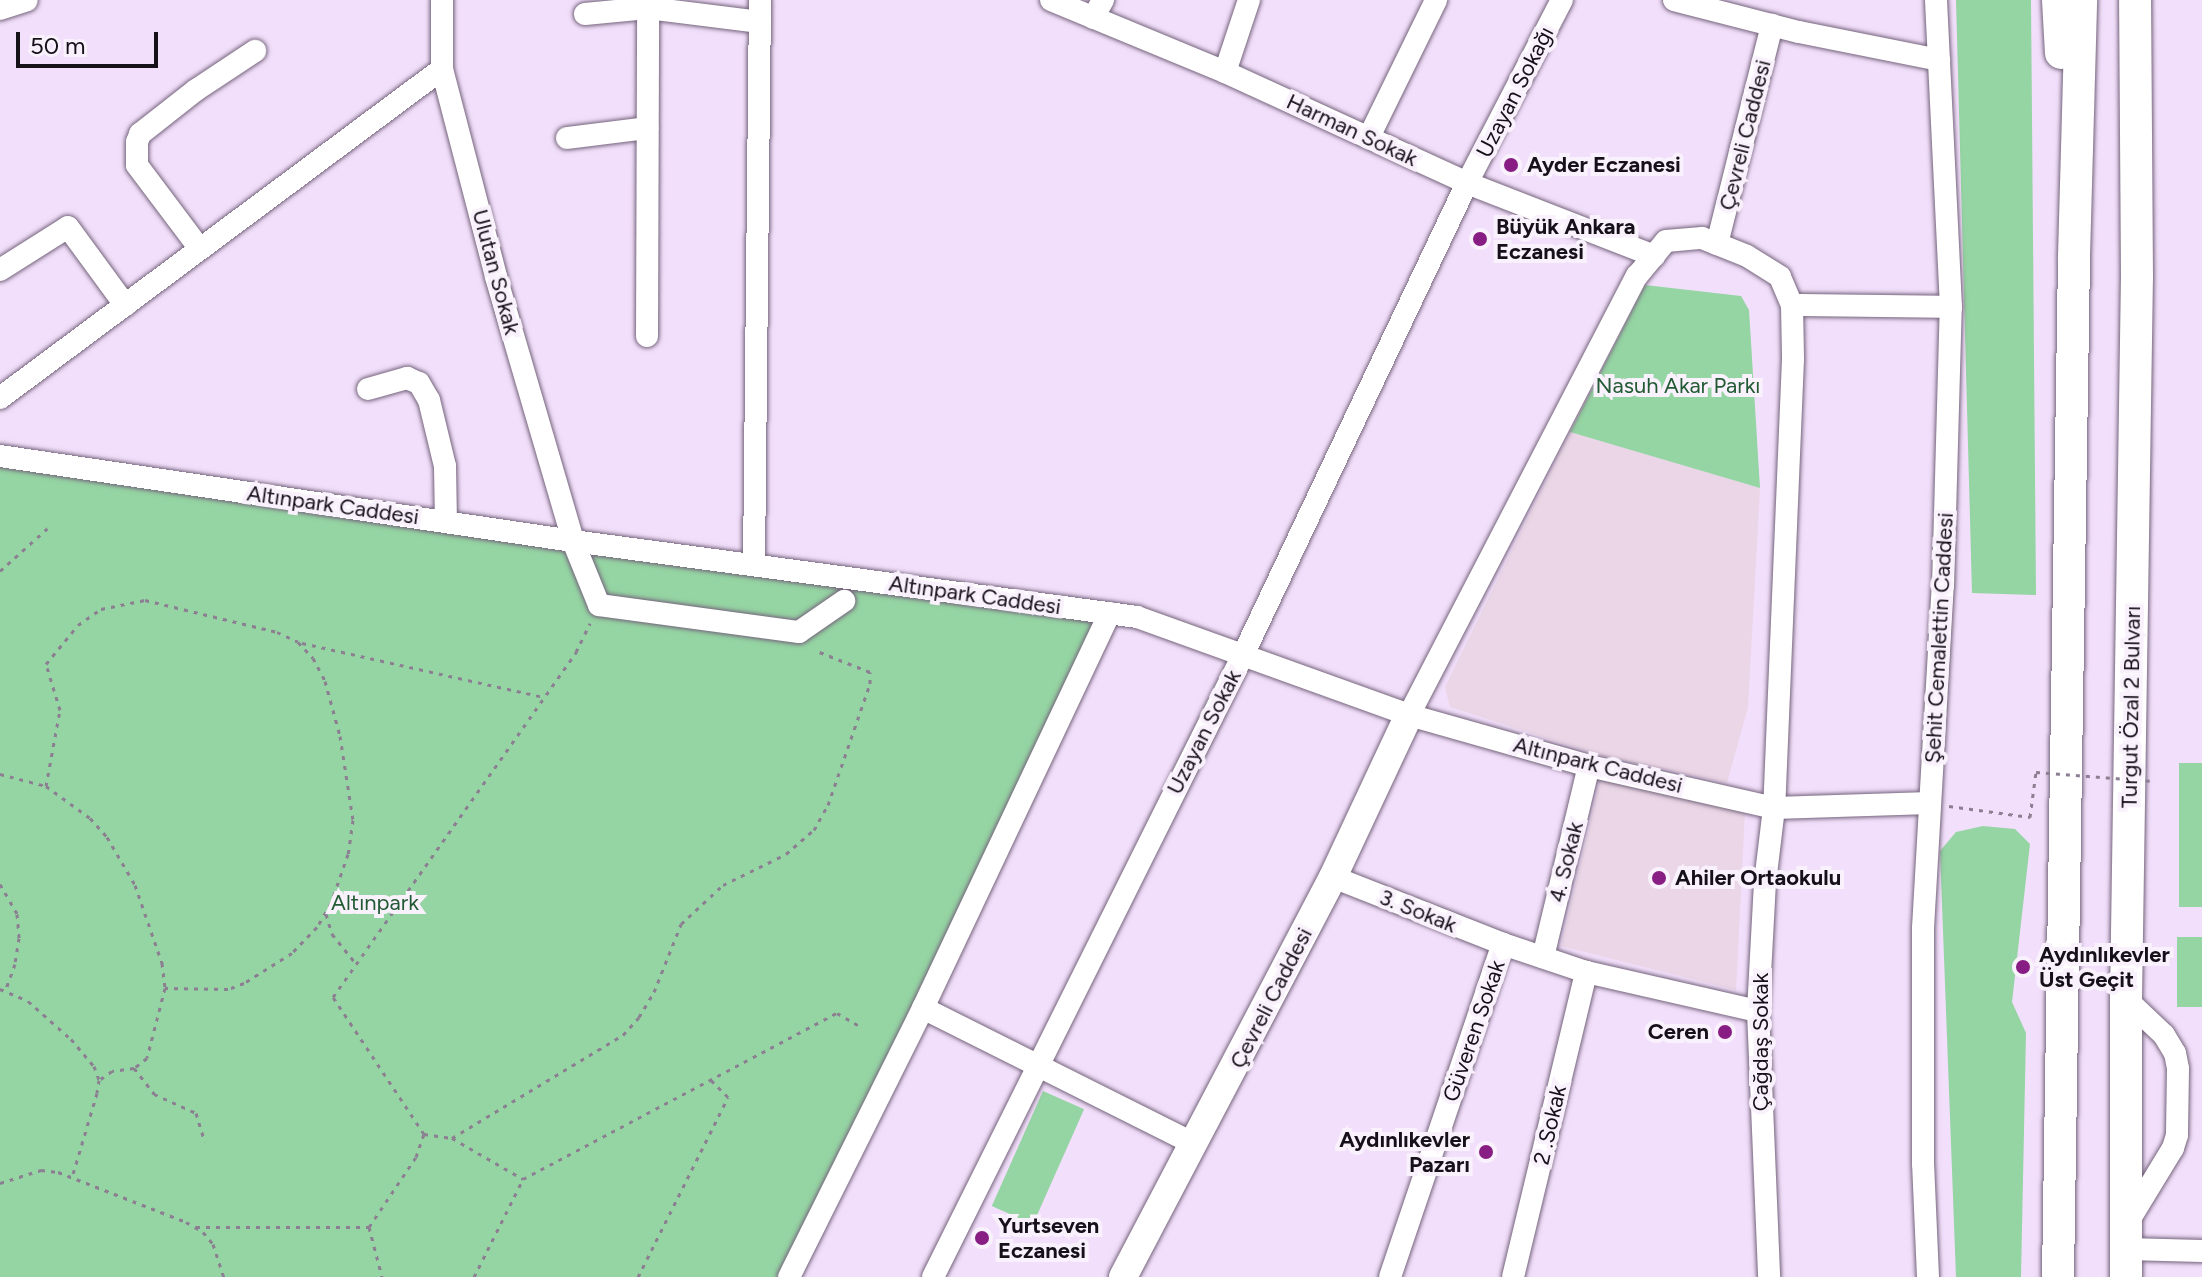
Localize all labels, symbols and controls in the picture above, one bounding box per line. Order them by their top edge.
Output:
scale bar [20,16,162,66]
street label: Uzayan Sokağı [1471,22,1559,162]
text: 50 m [30,31,86,60]
street label: Çevreli Caddesi [1714,57,1776,213]
street label: Harman Sokak [1282,88,1422,172]
place label: Ayder Eczanesi [1527,152,1681,178]
marker: Ayder Eczanesi [1502,156,1520,174]
street label: Ulutan Sokak [467,207,525,337]
place label: Büyük Ankara Eczanesi [1496,213,1635,264]
marker: Büyük Ankara Eczanesi [1471,230,1489,248]
park label: Nasuh Akar Parkı [1596,373,1760,399]
street label: Altınpark Caddesi [245,480,421,530]
street label: Şehit Cemalettin Caddesi [1919,512,1959,764]
street label: Altınpark Caddesi [887,570,1063,620]
street label: Turgut Özal 2 Bulvarı [2116,606,2146,808]
street label: Uzayan Sokak [1161,665,1247,799]
street label: Altınpark Caddesi [1511,731,1685,799]
street label: 4. Sokak [1543,819,1589,905]
place label: Ahiler Ortaokulu [1675,865,1841,891]
marker: Ahiler Ortaokulu [1650,869,1668,887]
street label: 3. Sokak [1376,884,1460,938]
park label: Altınpark [331,890,419,916]
street label: Çevreli Caddesi [1224,923,1318,1073]
place label: Aydınlıkevler Üst Geçit [2039,941,2170,992]
street label: Güveren Sokak [1437,957,1511,1105]
marker: Aydınlıkevler Üst Geçit [2014,958,2032,976]
street label: Çağdaş Sokak [1748,973,1774,1111]
place label: Ceren [1648,1019,1709,1045]
marker: Ceren [1716,1023,1734,1041]
street label: 2 .Sokak [1528,1083,1572,1167]
place label: Aydınlıkevler Pazarı [1339,1126,1470,1178]
marker: Aydınlıkevler Pazarı [1477,1143,1495,1161]
place label: Yurtseven Eczanesi [998,1212,1099,1264]
marker: Yurtseven Eczanesi [973,1229,991,1247]

